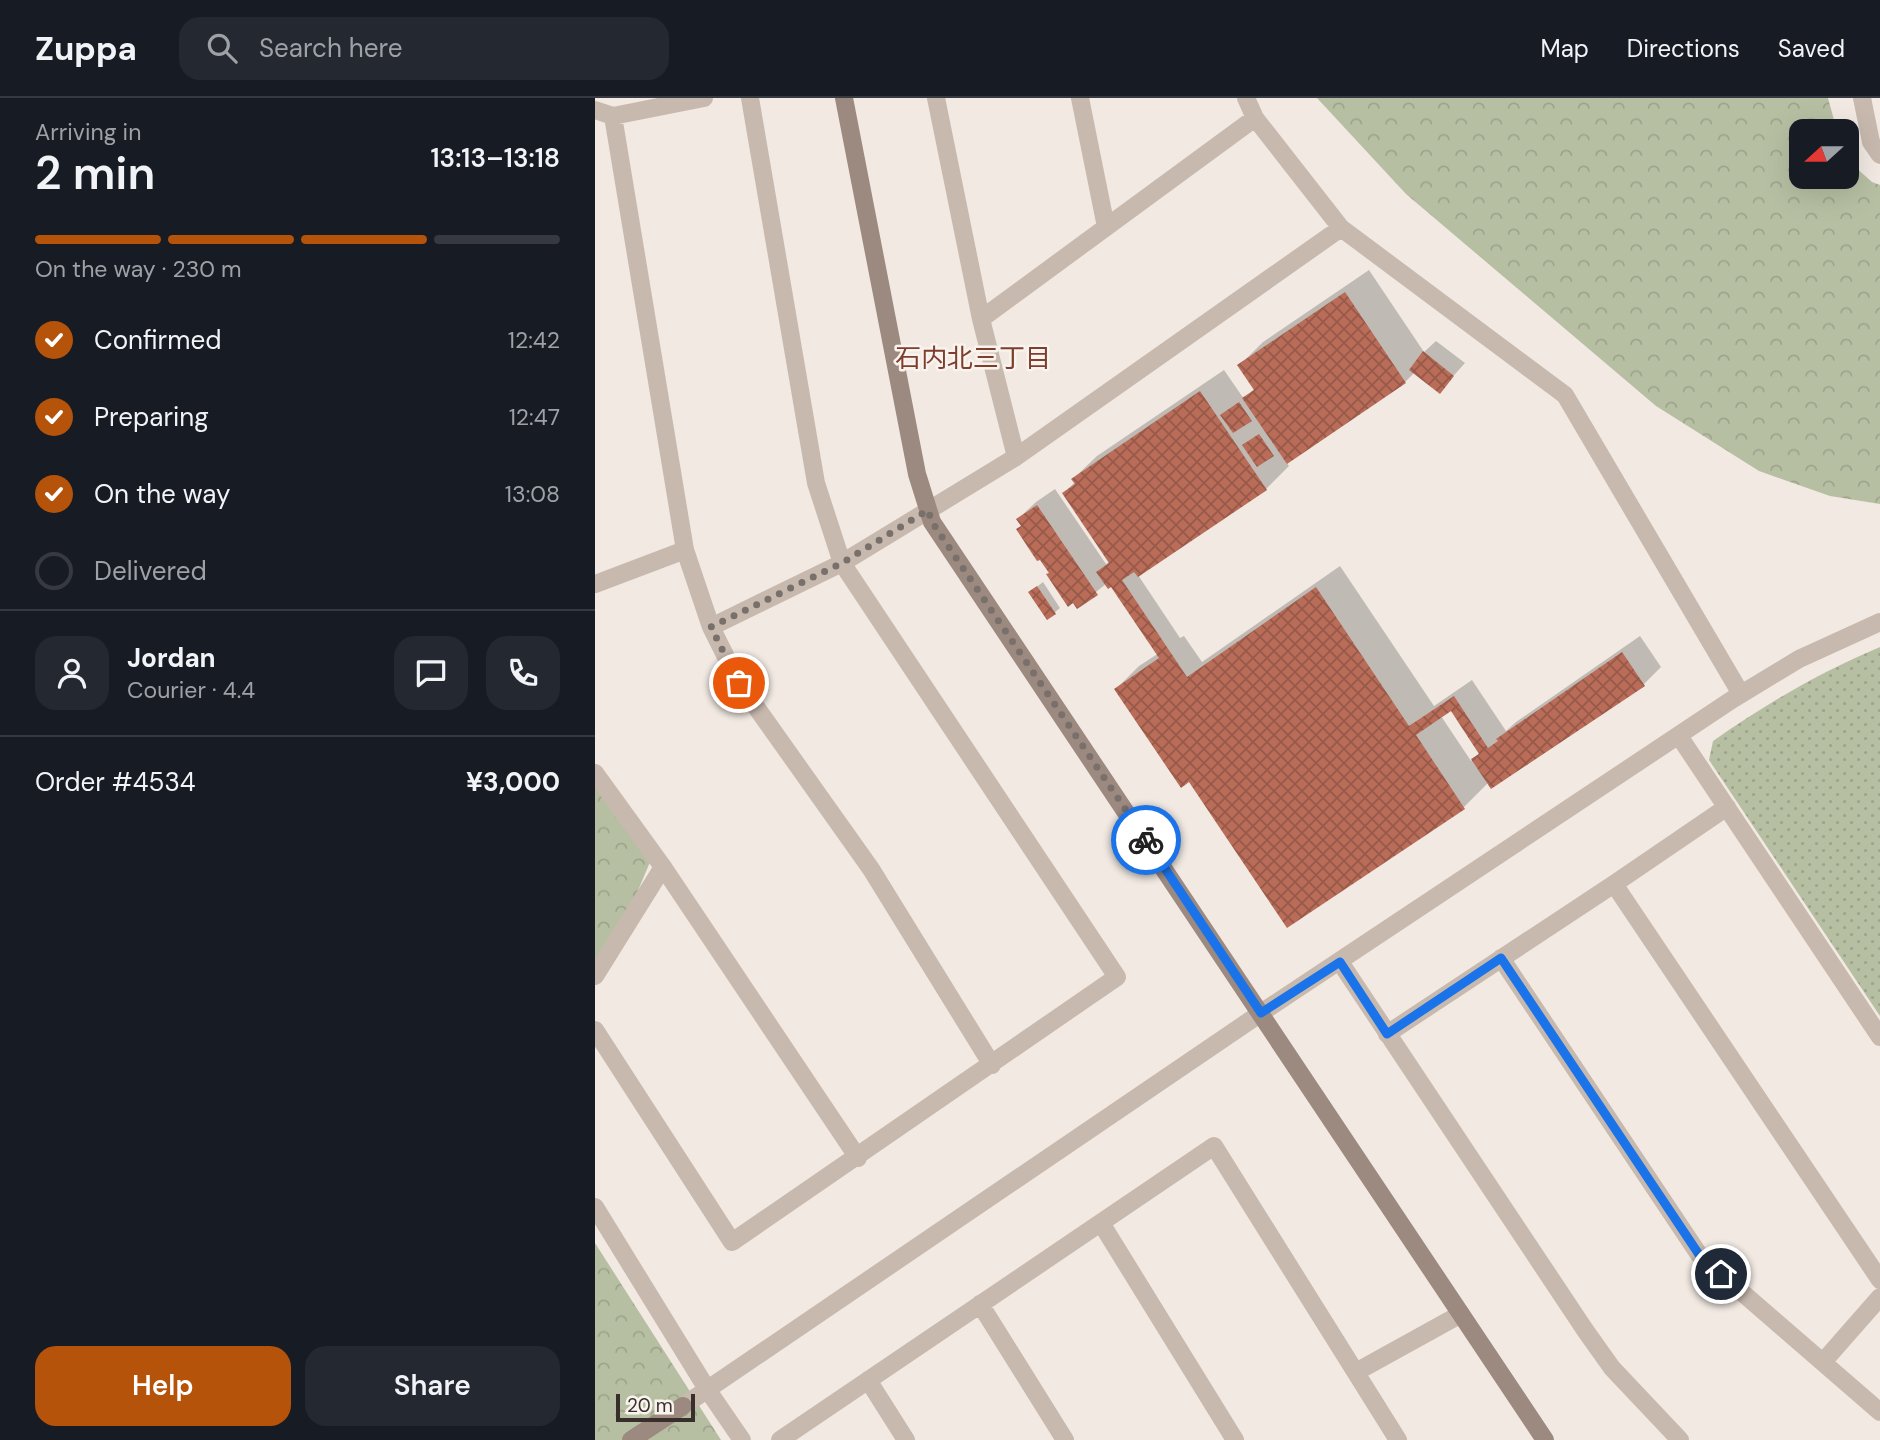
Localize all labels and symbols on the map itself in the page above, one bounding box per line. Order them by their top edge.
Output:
north arrow [1789,119,1859,189]
district label: 石内北三丁目 [895,341,1051,375]
pin [709,653,769,713]
courier [1111,805,1181,875]
pin [1691,1244,1751,1304]
scale bar [616,1391,695,1423]

